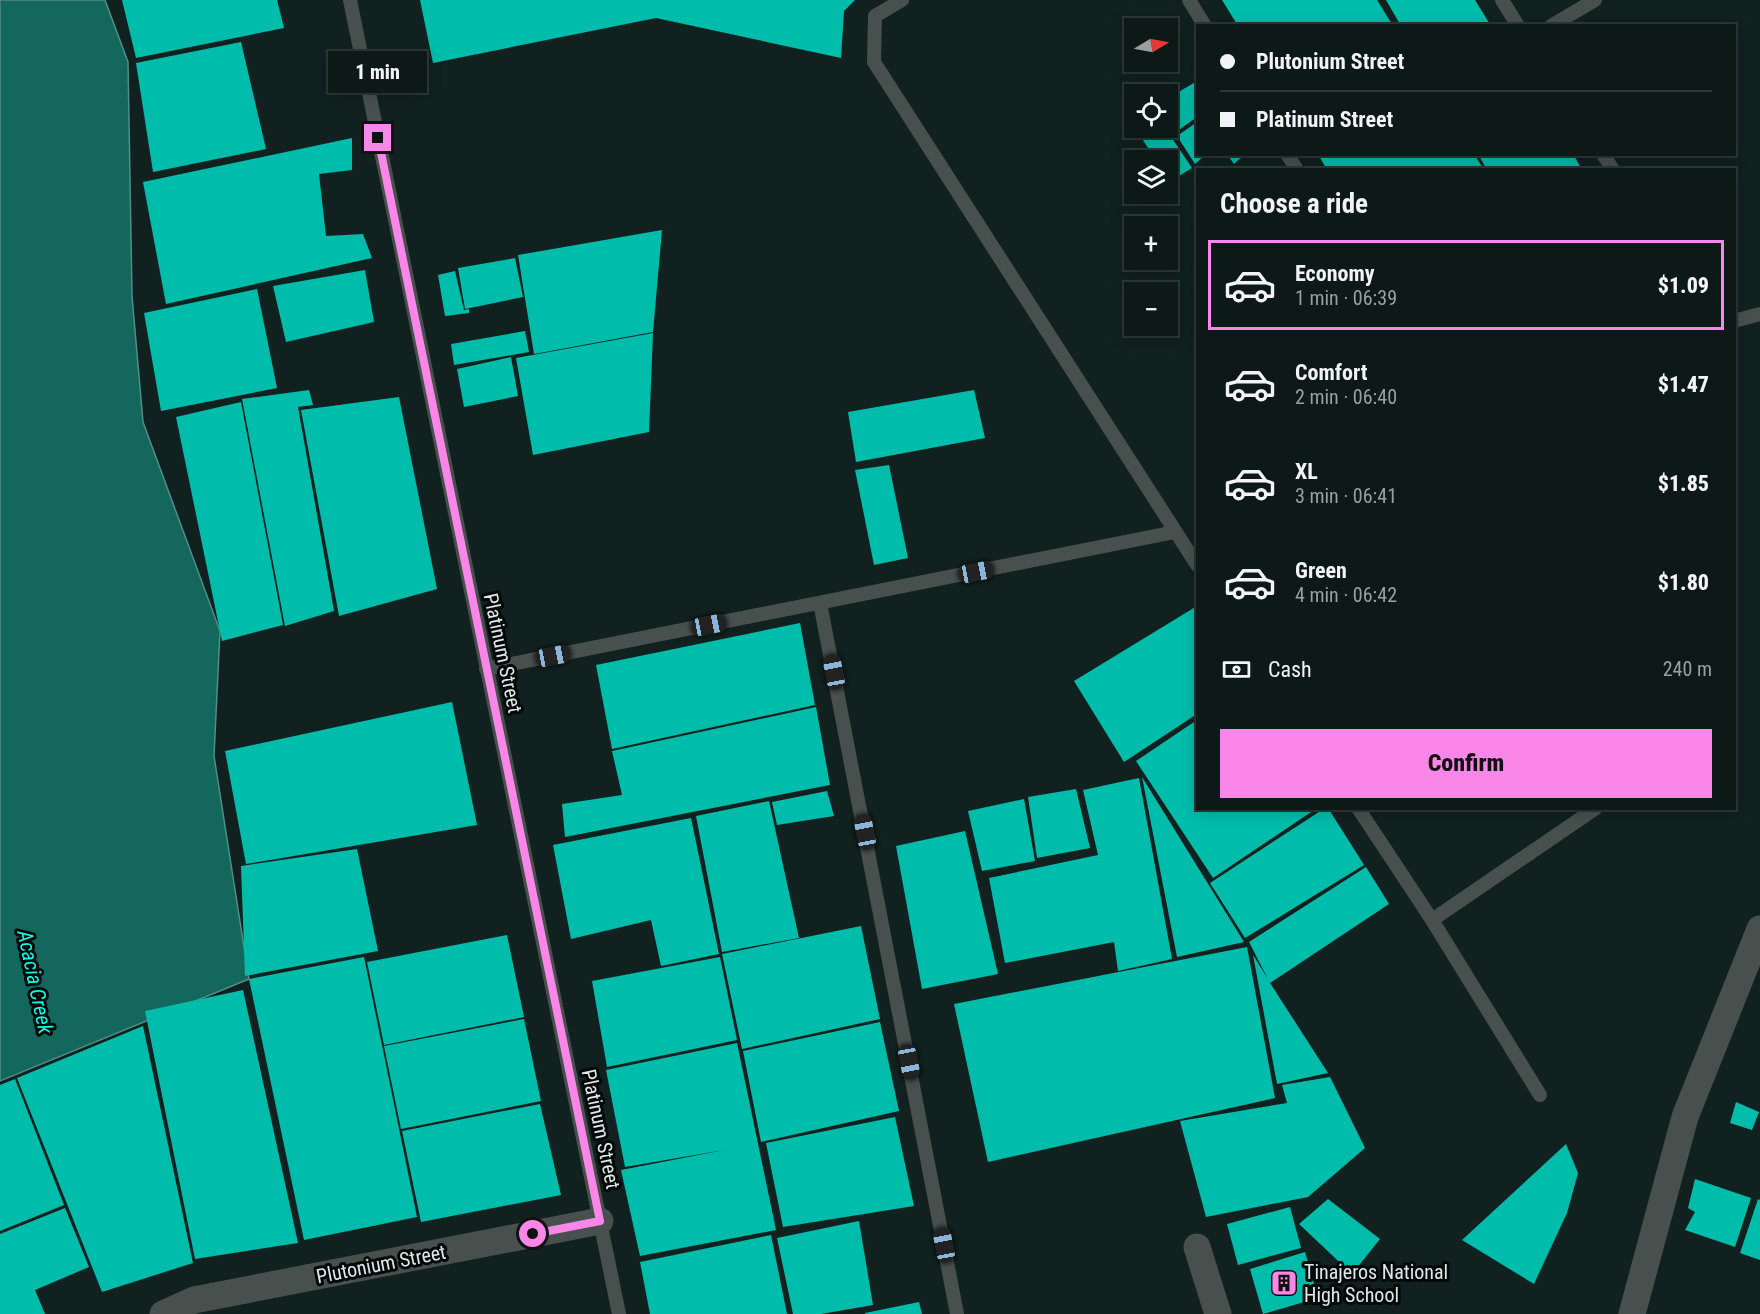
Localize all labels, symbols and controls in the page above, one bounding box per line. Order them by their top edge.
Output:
north arrow [1124,18,1178,72]
map controls [1124,18,1178,336]
text: Plutonium Street [1256,49,1404,74]
callout: 1 min [328,51,428,93]
text: 1 min [355,60,400,84]
button: locate [1124,84,1178,138]
text: Platinum Street [1256,107,1393,132]
route end [364,124,391,151]
button: layers [1124,150,1178,204]
text: Choose a ride [1220,188,1368,220]
button: + [1124,216,1178,270]
icon: car [1223,258,1277,312]
text: Economy [1295,261,1375,286]
text: $1.09 [1658,273,1709,298]
button: − [1124,282,1178,336]
text: 1 min · 06:39 [1295,286,1397,310]
icon: car [1223,357,1277,411]
text: Comfort [1295,360,1368,385]
text: $1.47 [1658,372,1709,397]
text: 2 min · 06:40 [1295,385,1397,409]
icon: car [1223,456,1277,510]
text: XL [1295,459,1318,484]
text: $1.85 [1658,471,1709,496]
text: 3 min · 06:41 [1295,484,1397,508]
icon: car [1223,555,1277,609]
text: Green [1295,558,1347,583]
car [957,560,995,584]
text: $1.80 [1658,570,1709,595]
text: 4 min · 06:42 [1295,583,1397,607]
street label: Platinum Street [479,591,527,715]
car [690,613,728,637]
car [534,644,572,668]
car [822,653,846,691]
icon: cash [1220,653,1253,686]
text: Cash [1268,657,1312,682]
text: 240 m [1663,657,1712,681]
button: Confirm [1220,729,1712,798]
car [853,813,877,851]
water label: Acacia Creek [12,927,58,1037]
car [897,1043,921,1081]
street label: Platinum Street [577,1067,625,1191]
route start [519,1220,546,1247]
car [932,1226,956,1264]
street label: Plutonium Street [314,1240,448,1288]
place label: Tinajeros National High School [1304,1260,1448,1307]
building icon: Tinajeros National High School [1269,1268,1299,1298]

